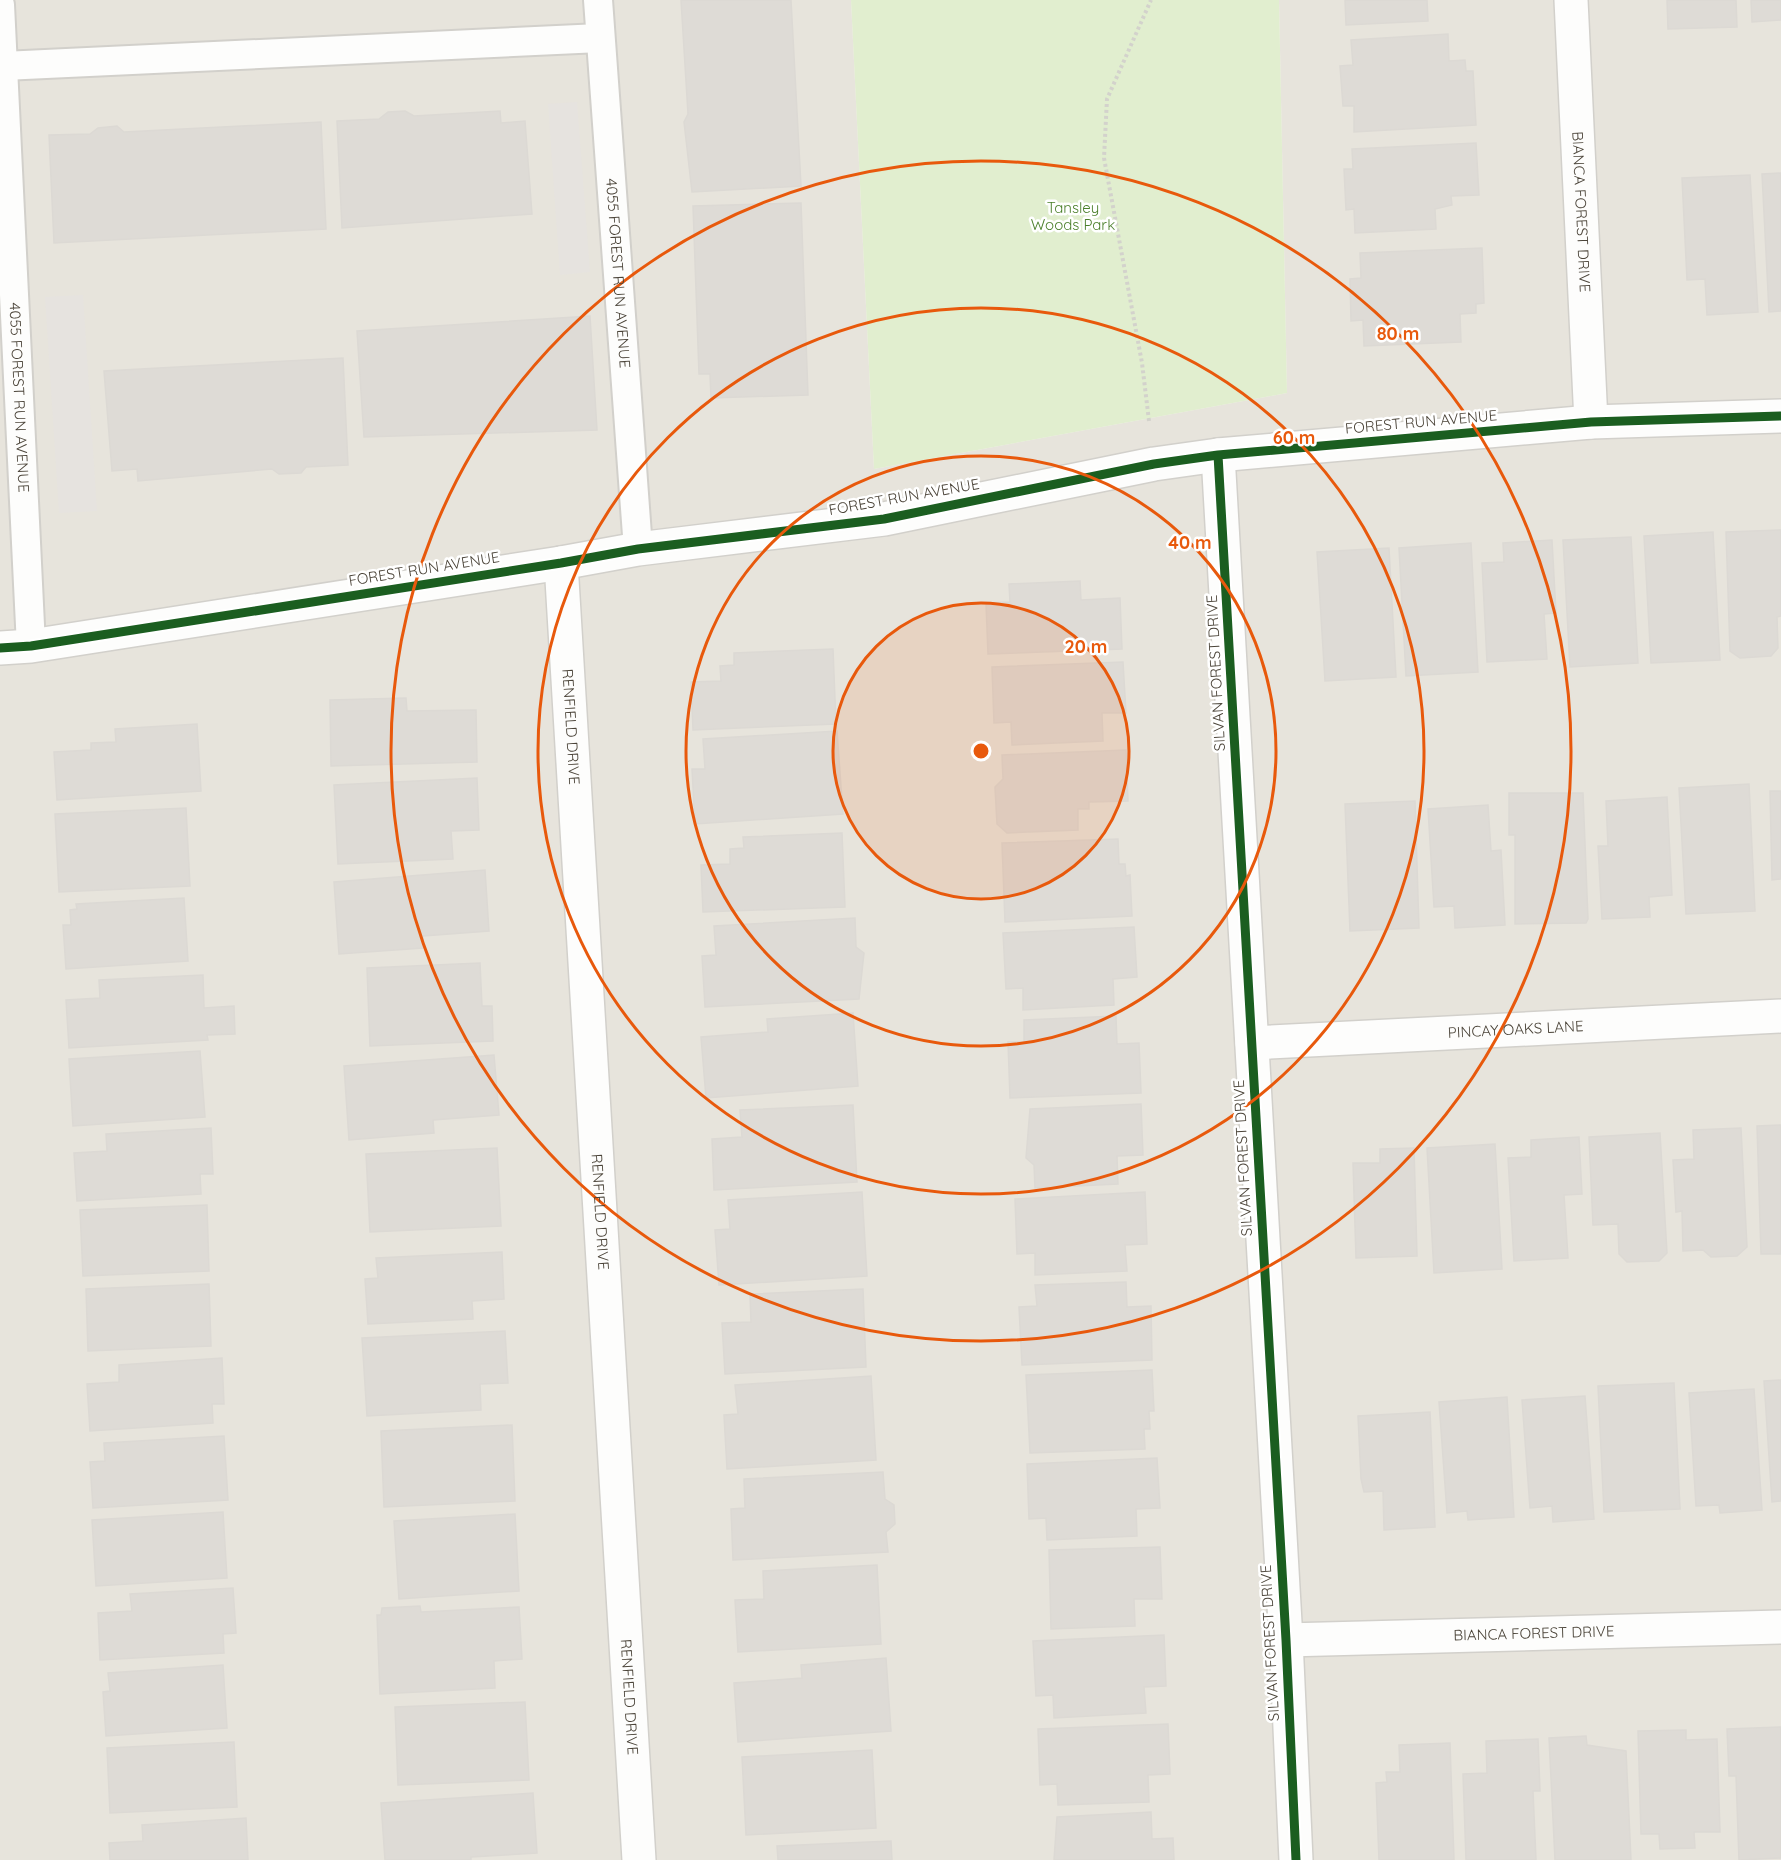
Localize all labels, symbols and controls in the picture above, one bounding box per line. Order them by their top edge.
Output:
street label: BIANCA FOREST DRIVE [1568,131,1595,293]
street label: 4055 FOREST RUN AVENUE [602,178,635,369]
park label: Tansley Woods Park [1031,198,1115,234]
street label: 4055 FOREST RUN AVENUE [5,302,34,493]
text: 80 m [1377,322,1419,345]
street label: FOREST RUN AVENUE [1344,405,1498,438]
text: 60 m [1273,426,1315,449]
street label: FOREST RUN AVENUE [827,474,981,519]
text: 40 m [1168,531,1212,554]
street label: FOREST RUN AVENUE [347,547,501,590]
street label: SILVAN FOREST DRIVE [1202,594,1229,752]
text: 20 m [1065,635,1107,658]
street label: RENFIELD DRIVE [558,668,584,785]
centre of rings [971,741,991,761]
street label: PINCAY OAKS LANE [1447,1016,1584,1042]
street label: SILVAN FOREST DRIVE [1229,1079,1256,1237]
street label: RENFIELD DRIVE [588,1153,613,1270]
street label: SILVAN FOREST DRIVE [1256,1564,1283,1722]
street label: BIANCA FOREST DRIVE [1453,1621,1615,1645]
street label: RENFIELD DRIVE [617,1638,643,1756]

